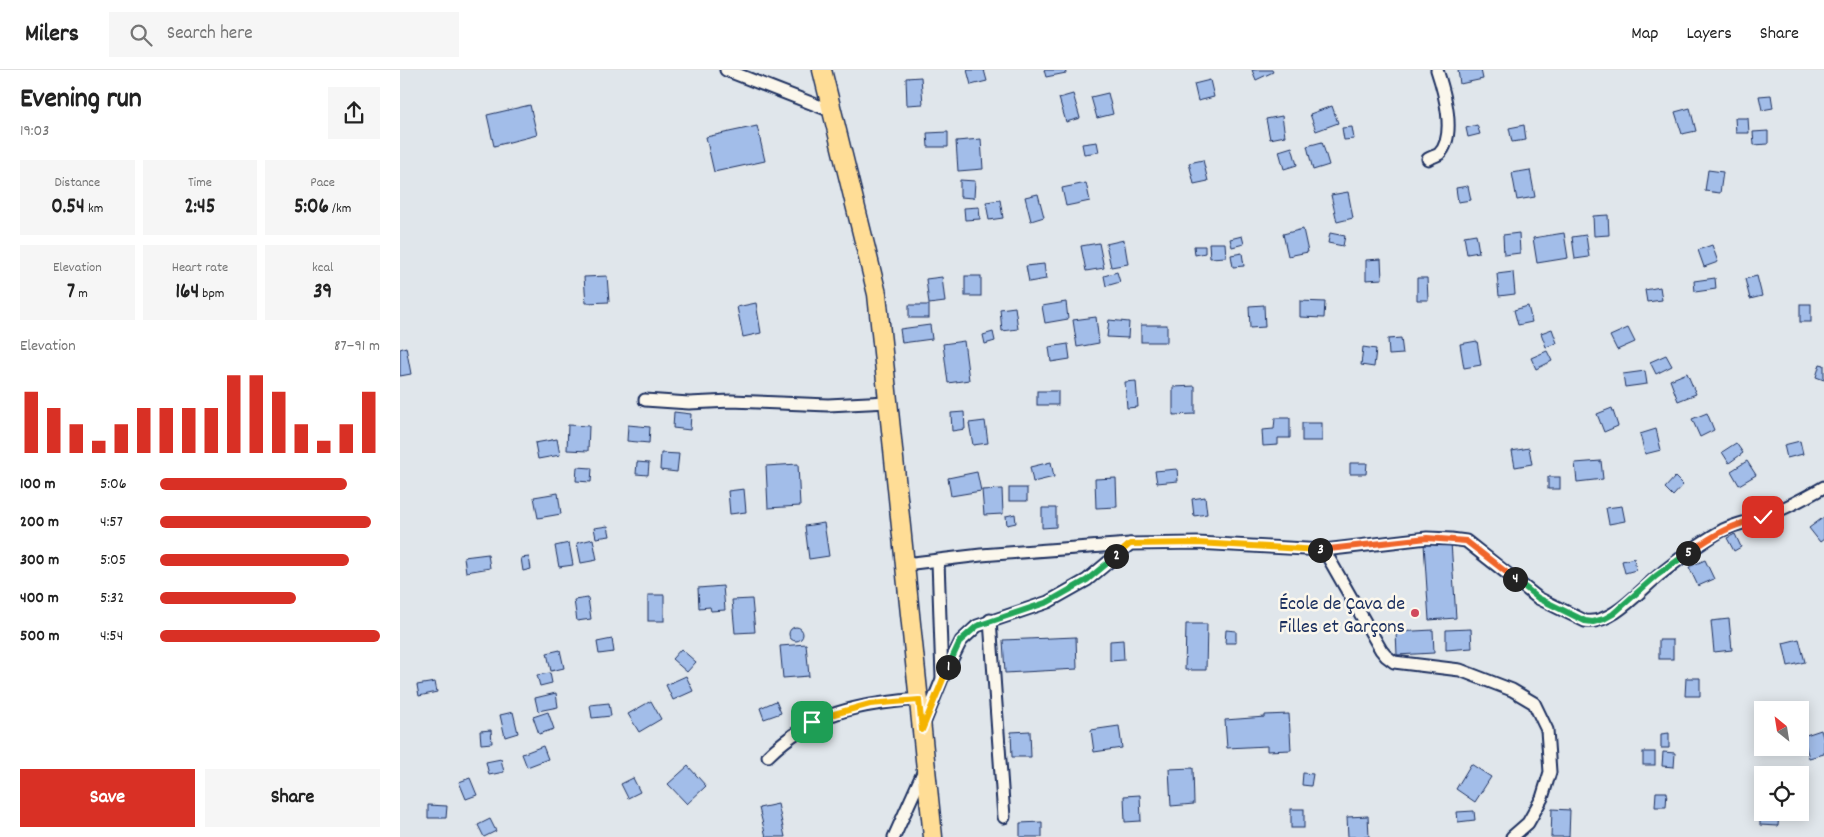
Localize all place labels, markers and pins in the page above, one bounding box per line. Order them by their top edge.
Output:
pin [1742,496,1784,538]
pin: 3 [1308,538,1332,562]
pin: 5 [1676,540,1700,566]
pin: 2 [1104,544,1128,568]
pin: 4 [1502,566,1528,592]
place label: École de Çava de Filles et Garçons [1279,591,1405,642]
marker: École de Çava de Filles et Garçons [1409,607,1421,619]
pin: 1 [936,654,960,680]
pin [791,701,833,743]

